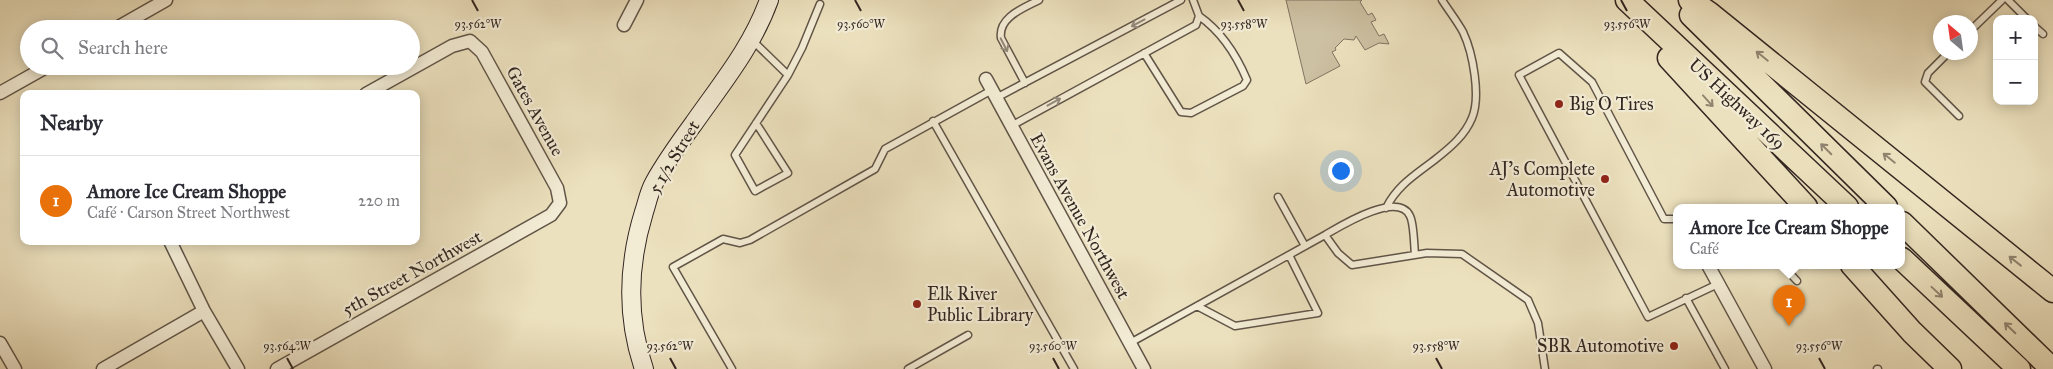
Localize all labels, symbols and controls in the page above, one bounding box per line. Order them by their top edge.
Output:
north arrow [1933,15,1978,60]
map controls [1993,15,2038,105]
button: + [1993,15,2038,60]
text: 93.562°W [455,17,502,31]
text: 93.560°W [837,17,886,31]
text: 93.558°W [1221,17,1268,31]
text: 93.556°W [1604,17,1651,31]
one-way arrow [1130,18,1145,28]
search box [20,20,420,75]
icon: search [38,34,66,62]
text: Search here [78,36,168,59]
one-way arrow [999,37,1009,52]
one-way arrow [1756,51,1769,62]
street label: US Highway 169 [1683,54,1790,155]
button: − [1993,60,2038,105]
street label: Gates Avenue [501,62,569,160]
place label: Big O Tires [1569,93,1654,116]
one-way arrow [1702,95,1714,107]
one-way arrow [1046,97,1060,107]
marker: Big O Tires [1553,98,1565,110]
text: Nearby [40,110,103,136]
street label: 5 1/2 Street [644,116,705,198]
street label: Evans Avenue Northwest [1025,129,1135,303]
one-way arrow [1820,143,1832,155]
one-way arrow [1882,153,1895,164]
your location [1328,158,1354,184]
place label: AJ's Complete Automotive [1489,158,1595,201]
marker: AJ's Complete Automotive [1599,173,1611,185]
text: Amore Ice Cream Shoppe [87,180,286,203]
text: 1 [53,191,59,210]
text: 220 m [358,191,400,210]
text: Café · Carson Street Northwest [87,203,290,222]
popup [1673,204,1905,269]
text: Amore Ice Cream Shoppe [1689,216,1889,239]
street label: 5th Street Northwest [338,225,486,321]
text: Café [1689,239,1719,258]
one-way arrow [2009,255,2022,266]
place label: Elk River Public Library [927,283,1034,326]
pin: 1 [1773,285,1805,326]
one-way arrow [1931,286,1943,298]
marker: Elk River Public Library [911,298,923,310]
one-way arrow [2004,322,2016,334]
place label: SBR Automotive [1537,335,1664,357]
text: 93.564°W [263,339,311,353]
text: 93.562°W [647,339,694,353]
text: 93.560°W [1029,339,1078,353]
text: 93.558°W [1413,339,1460,353]
text: 93.556°W [1796,339,1843,353]
marker: SBR Automotive [1668,340,1680,352]

